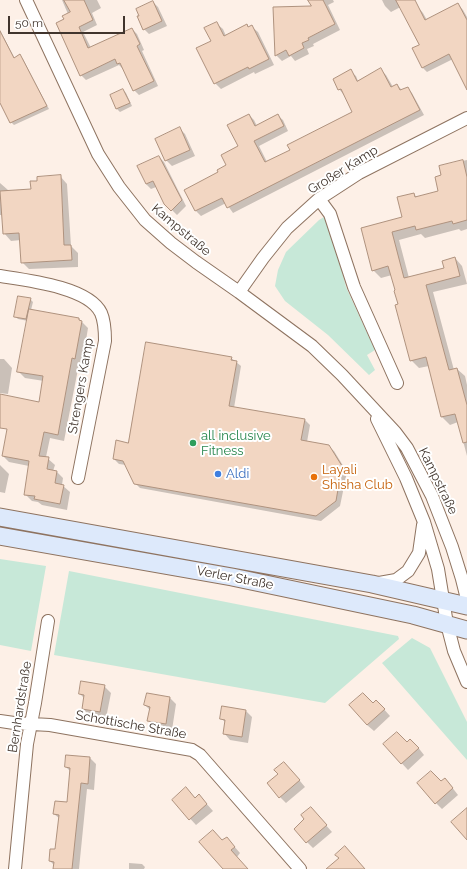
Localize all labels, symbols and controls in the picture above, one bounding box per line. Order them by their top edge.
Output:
scale bar [10,8,127,34]
text: 50 m [15,16,43,30]
street label: Großer Kamp [305,142,381,198]
street label: Kampstraße [148,201,214,259]
street label: Strengers Kamp [65,337,97,435]
place label: all inclusive Fitness [201,428,271,459]
marker: all inclusive Fitness [188,438,198,448]
street label: Kampstraße [415,445,461,517]
place label: Layali Shisha Club [322,462,393,493]
place label: Aldi [226,466,249,482]
marker: Aldi [213,469,223,479]
marker: Layali Shisha Club [309,472,319,482]
street label: Verler Straße [195,563,275,593]
street label: Bernhardstraße [5,660,35,754]
street label: Schottische Straße [74,708,188,742]

